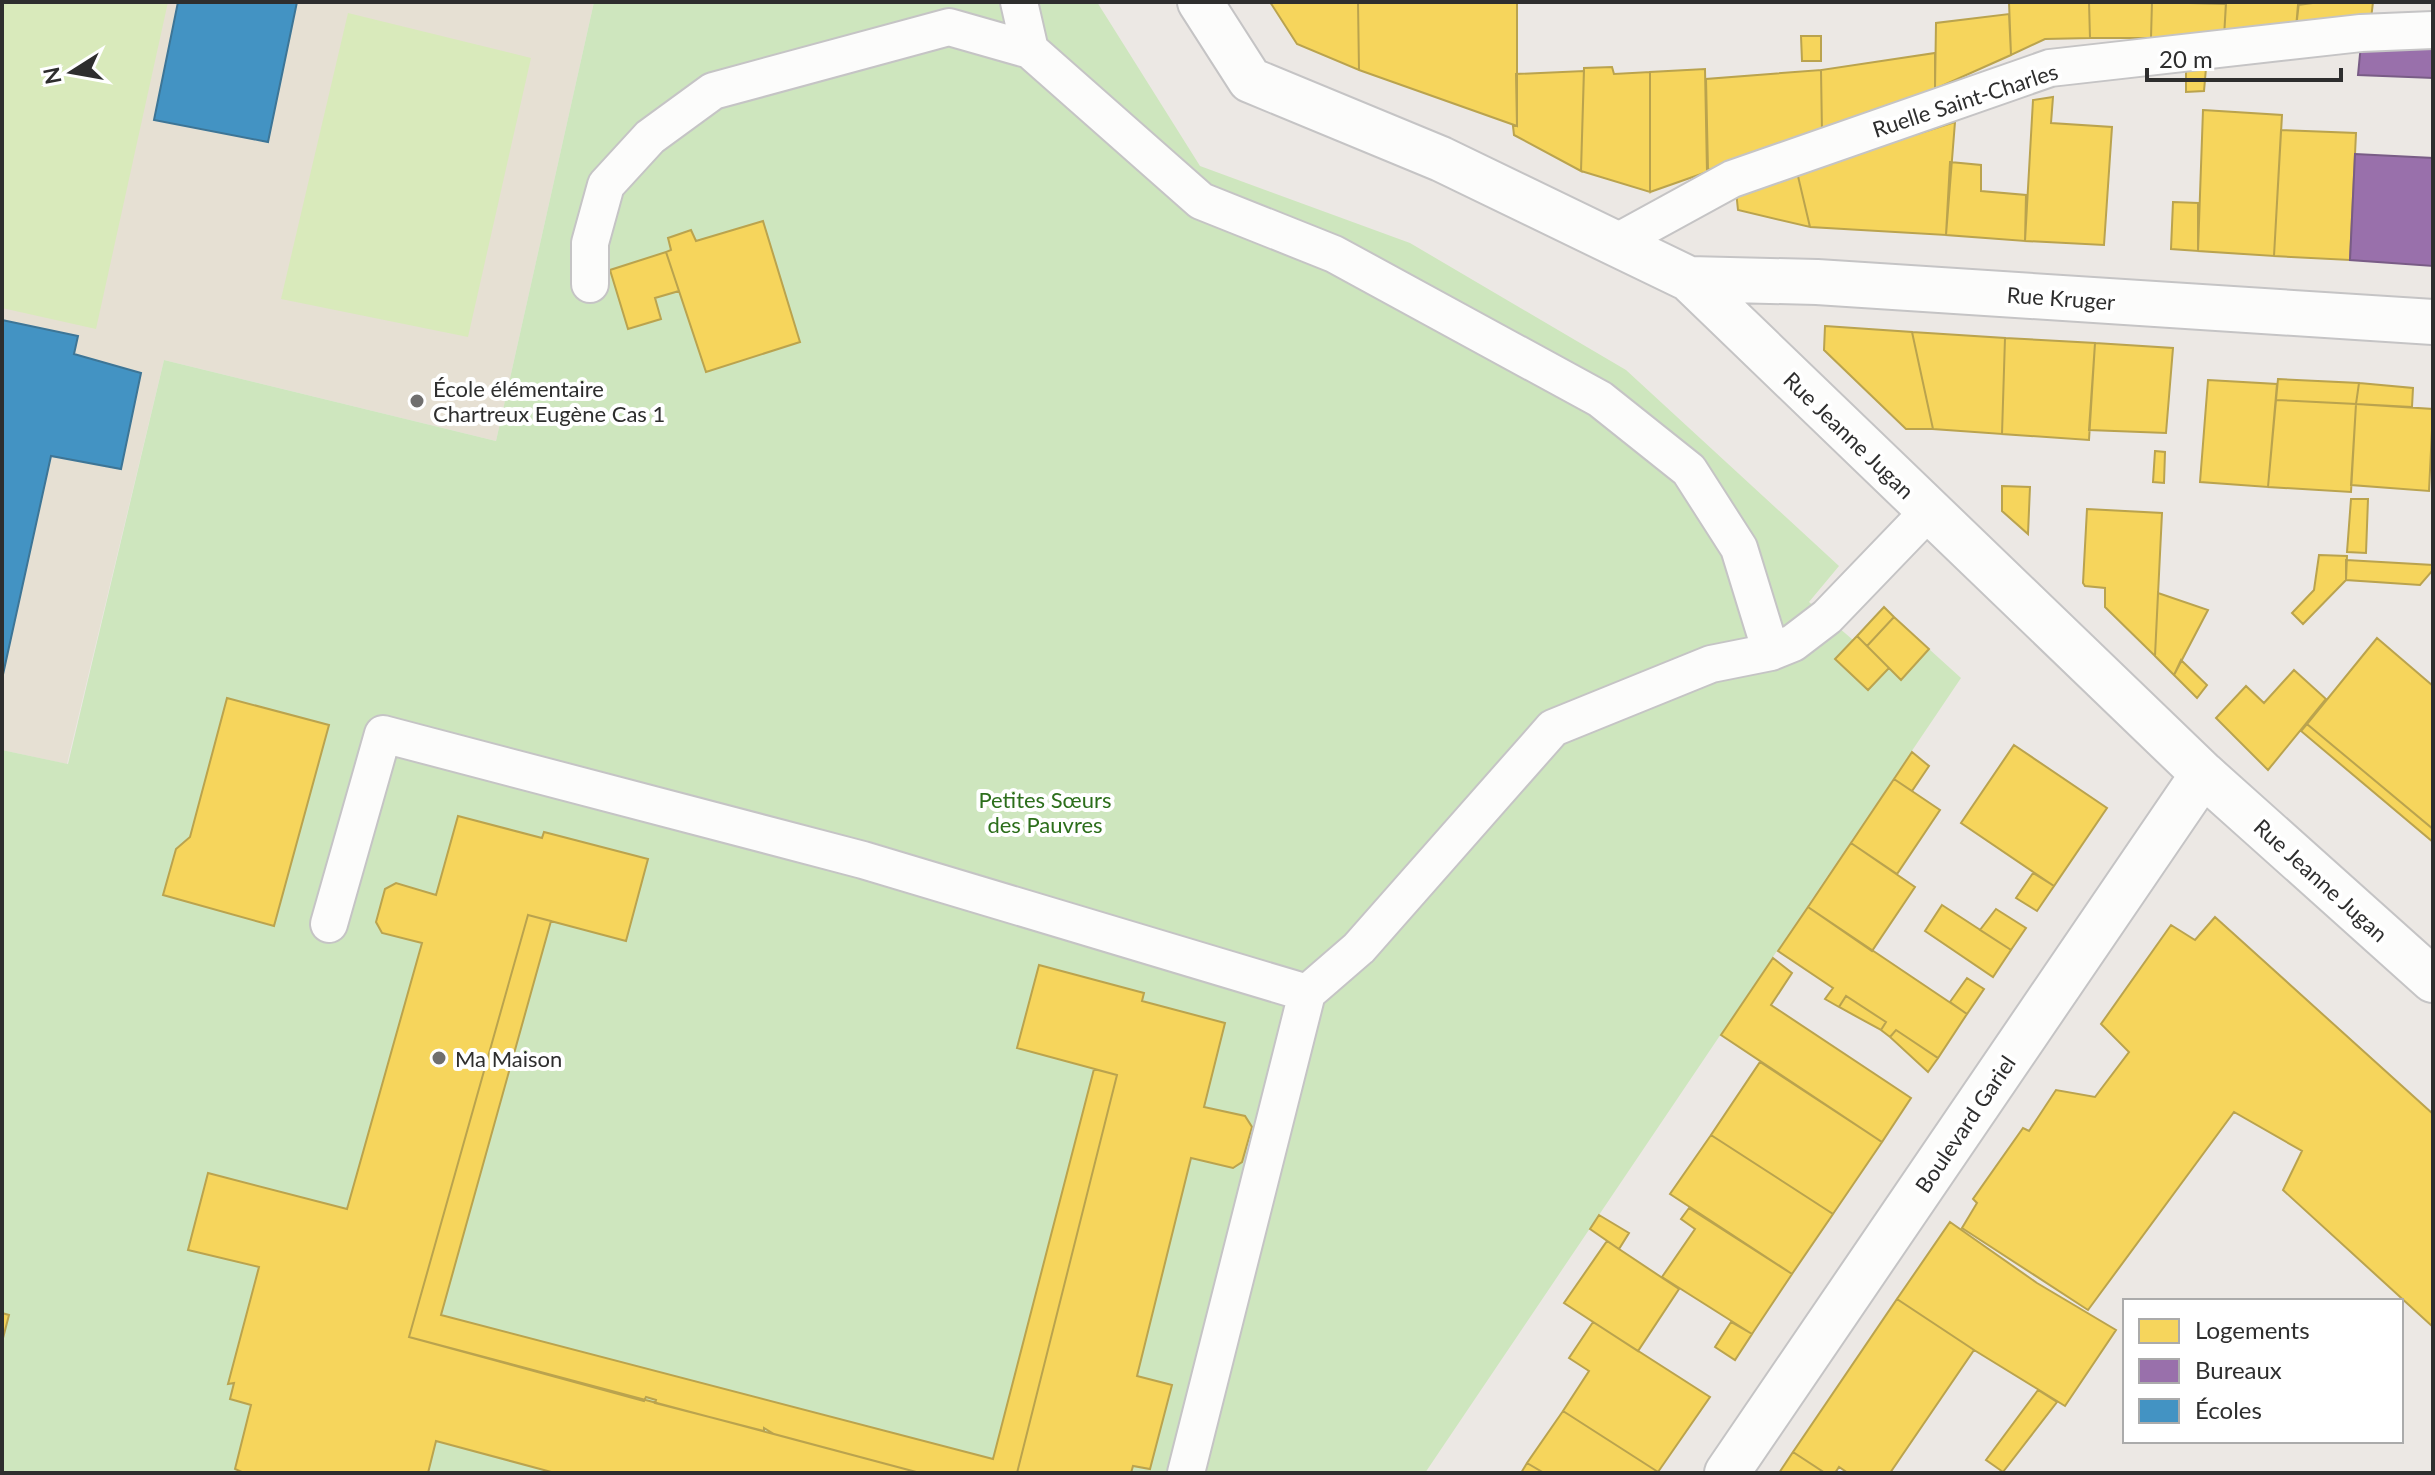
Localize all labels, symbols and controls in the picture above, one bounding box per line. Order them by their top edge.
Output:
north arrow [32,32,112,112]
scale bar [2147,32,2341,82]
text: 20 m [2159,44,2213,73]
street label: Ruelle Saint-Charles [1869,57,2061,143]
text: N [37,65,67,87]
street label: Rue Kruger [2006,281,2116,315]
street label: Rue Jeanne Jugan [1778,366,1920,504]
place label: École élémentaire Chartreux Eugène Cas 1 [433,375,665,427]
marker: École élémentaire Chartreux Eugène Cas 1 [408,392,426,410]
park label: Petites Sœurs des Pauvres [978,786,1112,838]
street label: Rue Jeanne Jugan [2249,813,2393,947]
place label: Ma Maison [455,1045,562,1072]
marker: Ma Maison [430,1049,448,1067]
street label: Boulevard Gariel [1909,1050,2021,1198]
legend [2123,1299,2403,1443]
text: Logements [2195,1315,2310,1344]
text: Bureaux [2195,1355,2282,1384]
text: Écoles [2195,1395,2262,1424]

